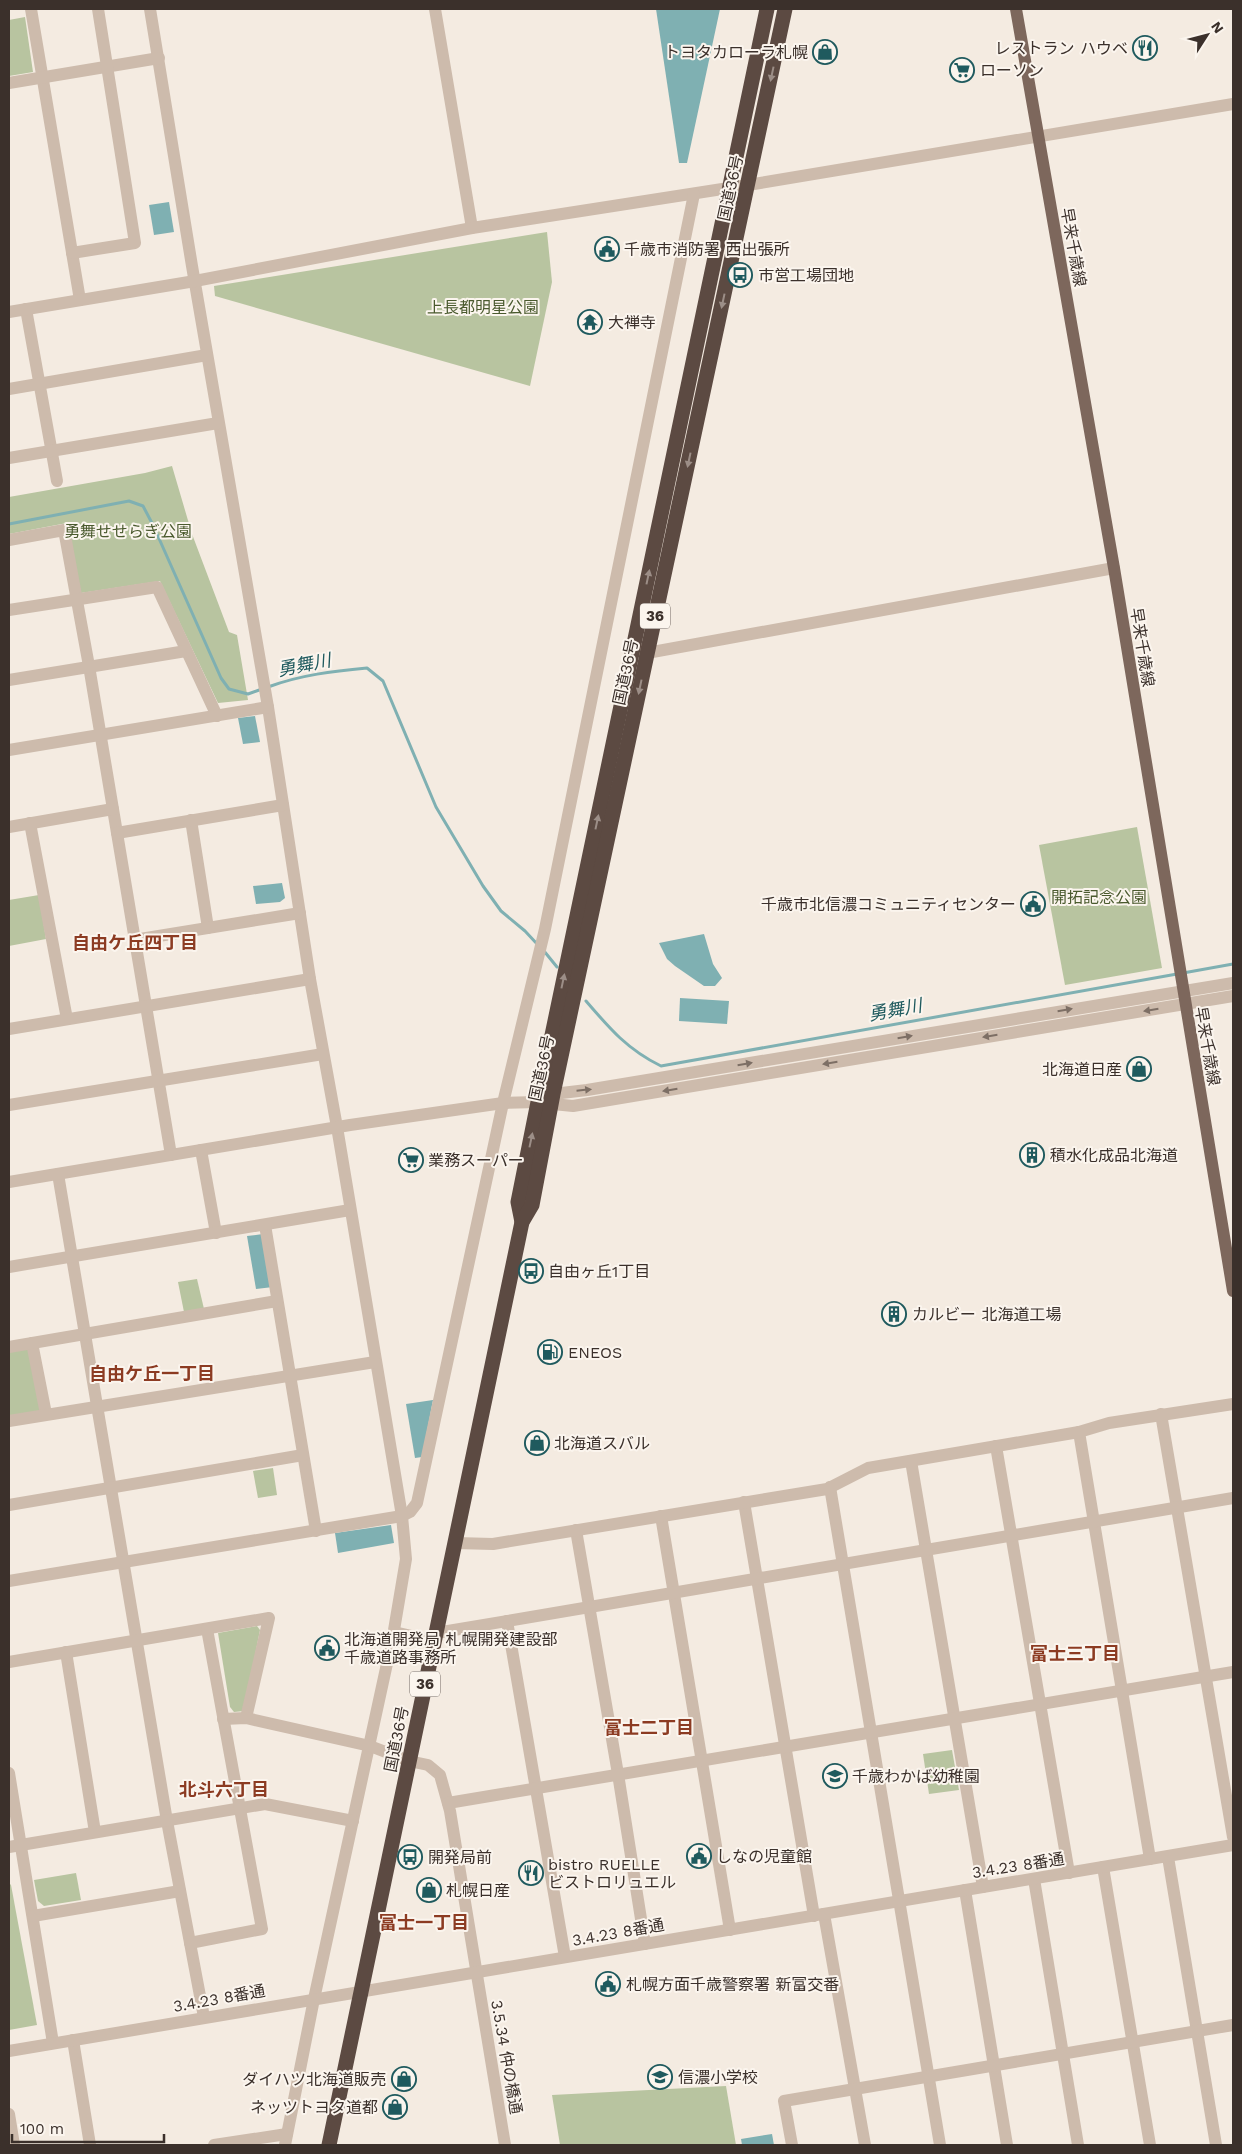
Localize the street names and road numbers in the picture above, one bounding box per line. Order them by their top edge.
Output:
street label: 国道36号 [714,153,747,223]
street label: 早来千歳線 [1057,206,1090,288]
road number: 36 [640,604,670,628]
street label: 早来千歳線 [1127,606,1158,688]
street label: 国道36号 [609,637,642,707]
street label: 早来千歳線 [1191,1005,1224,1087]
street label: 国道36号 [525,1033,558,1103]
road number: 36 [410,1672,440,1696]
street label: 国道36号 [381,1704,412,1774]
street label: 3.4.23 8番通 [971,1849,1066,1882]
street label: 3.4.23 8番通 [571,1915,666,1950]
street label: 3.4.23 8番通 [172,1981,267,2016]
street label: 3.5.34 仲の橋通 [487,1998,526,2116]

